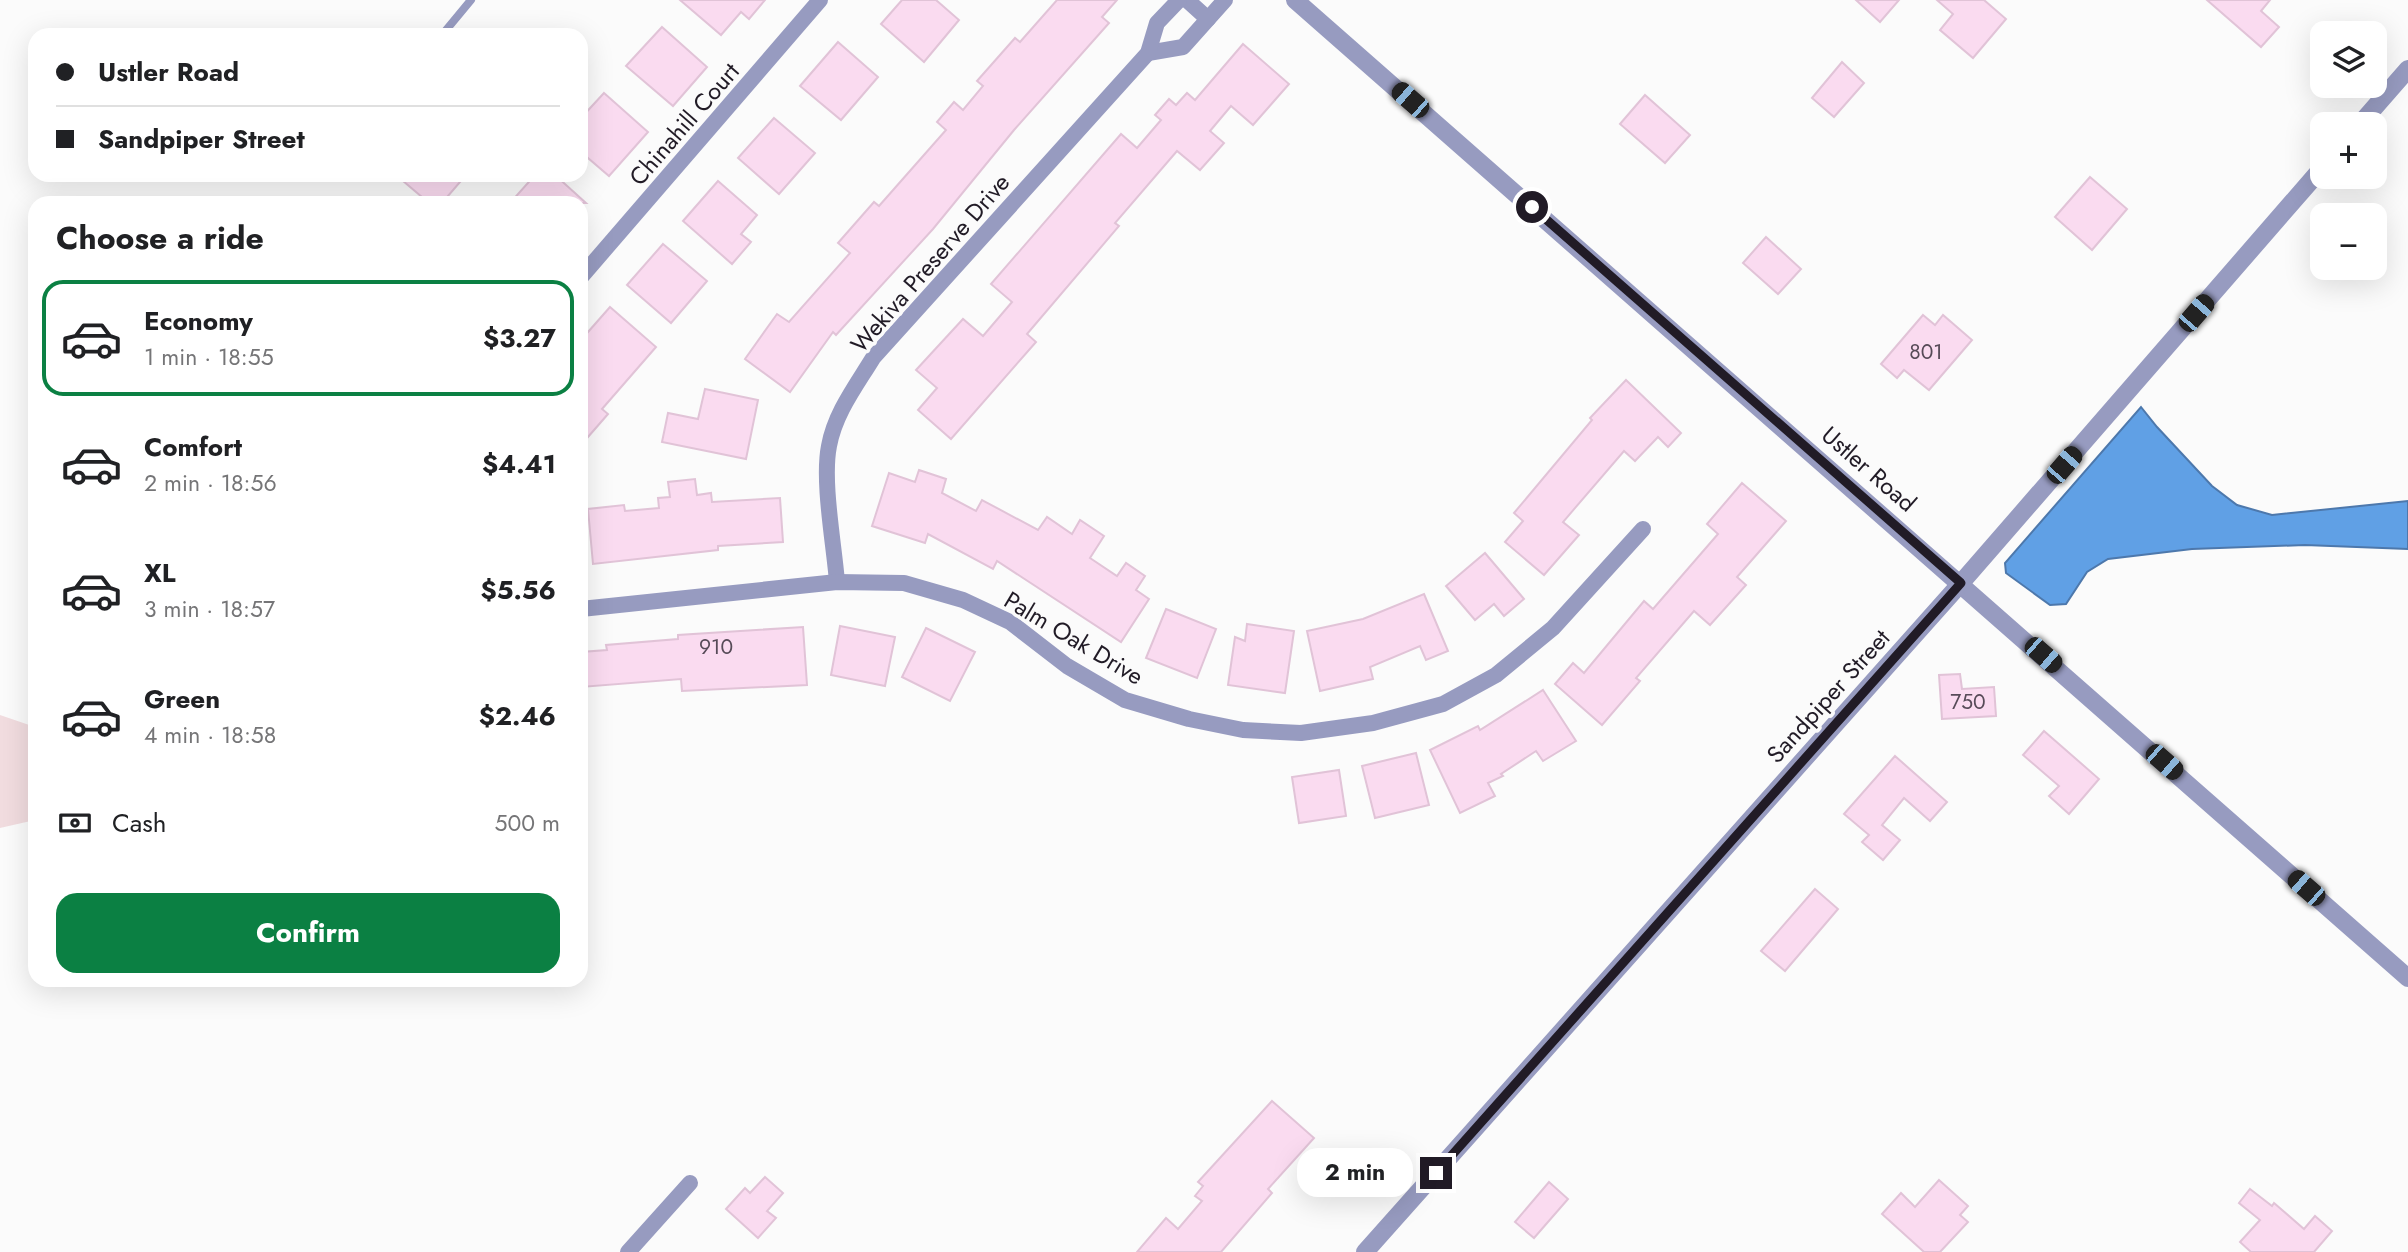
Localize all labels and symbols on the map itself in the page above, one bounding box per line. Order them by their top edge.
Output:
street label: Chinahill Court [621,55,747,193]
car [1388,78,1433,122]
street label: Wekiva Preserve Drive [842,166,1018,360]
route start [1516,191,1548,223]
car [2175,290,2218,336]
house number: 801 [1909,337,1943,367]
street label: Ustler Road [1814,418,1924,520]
car [2043,442,2086,488]
street label: Palm Oak Drive [998,583,1150,693]
street label: Sandpiper Street [1758,621,1898,771]
house number: 910 [699,632,733,662]
car [2021,633,2066,677]
house number: 750 [1950,687,1986,717]
car [2142,740,2187,784]
car [2284,866,2329,910]
callout: 2 min [1296,1148,1412,1198]
route end [1420,1157,1452,1189]

